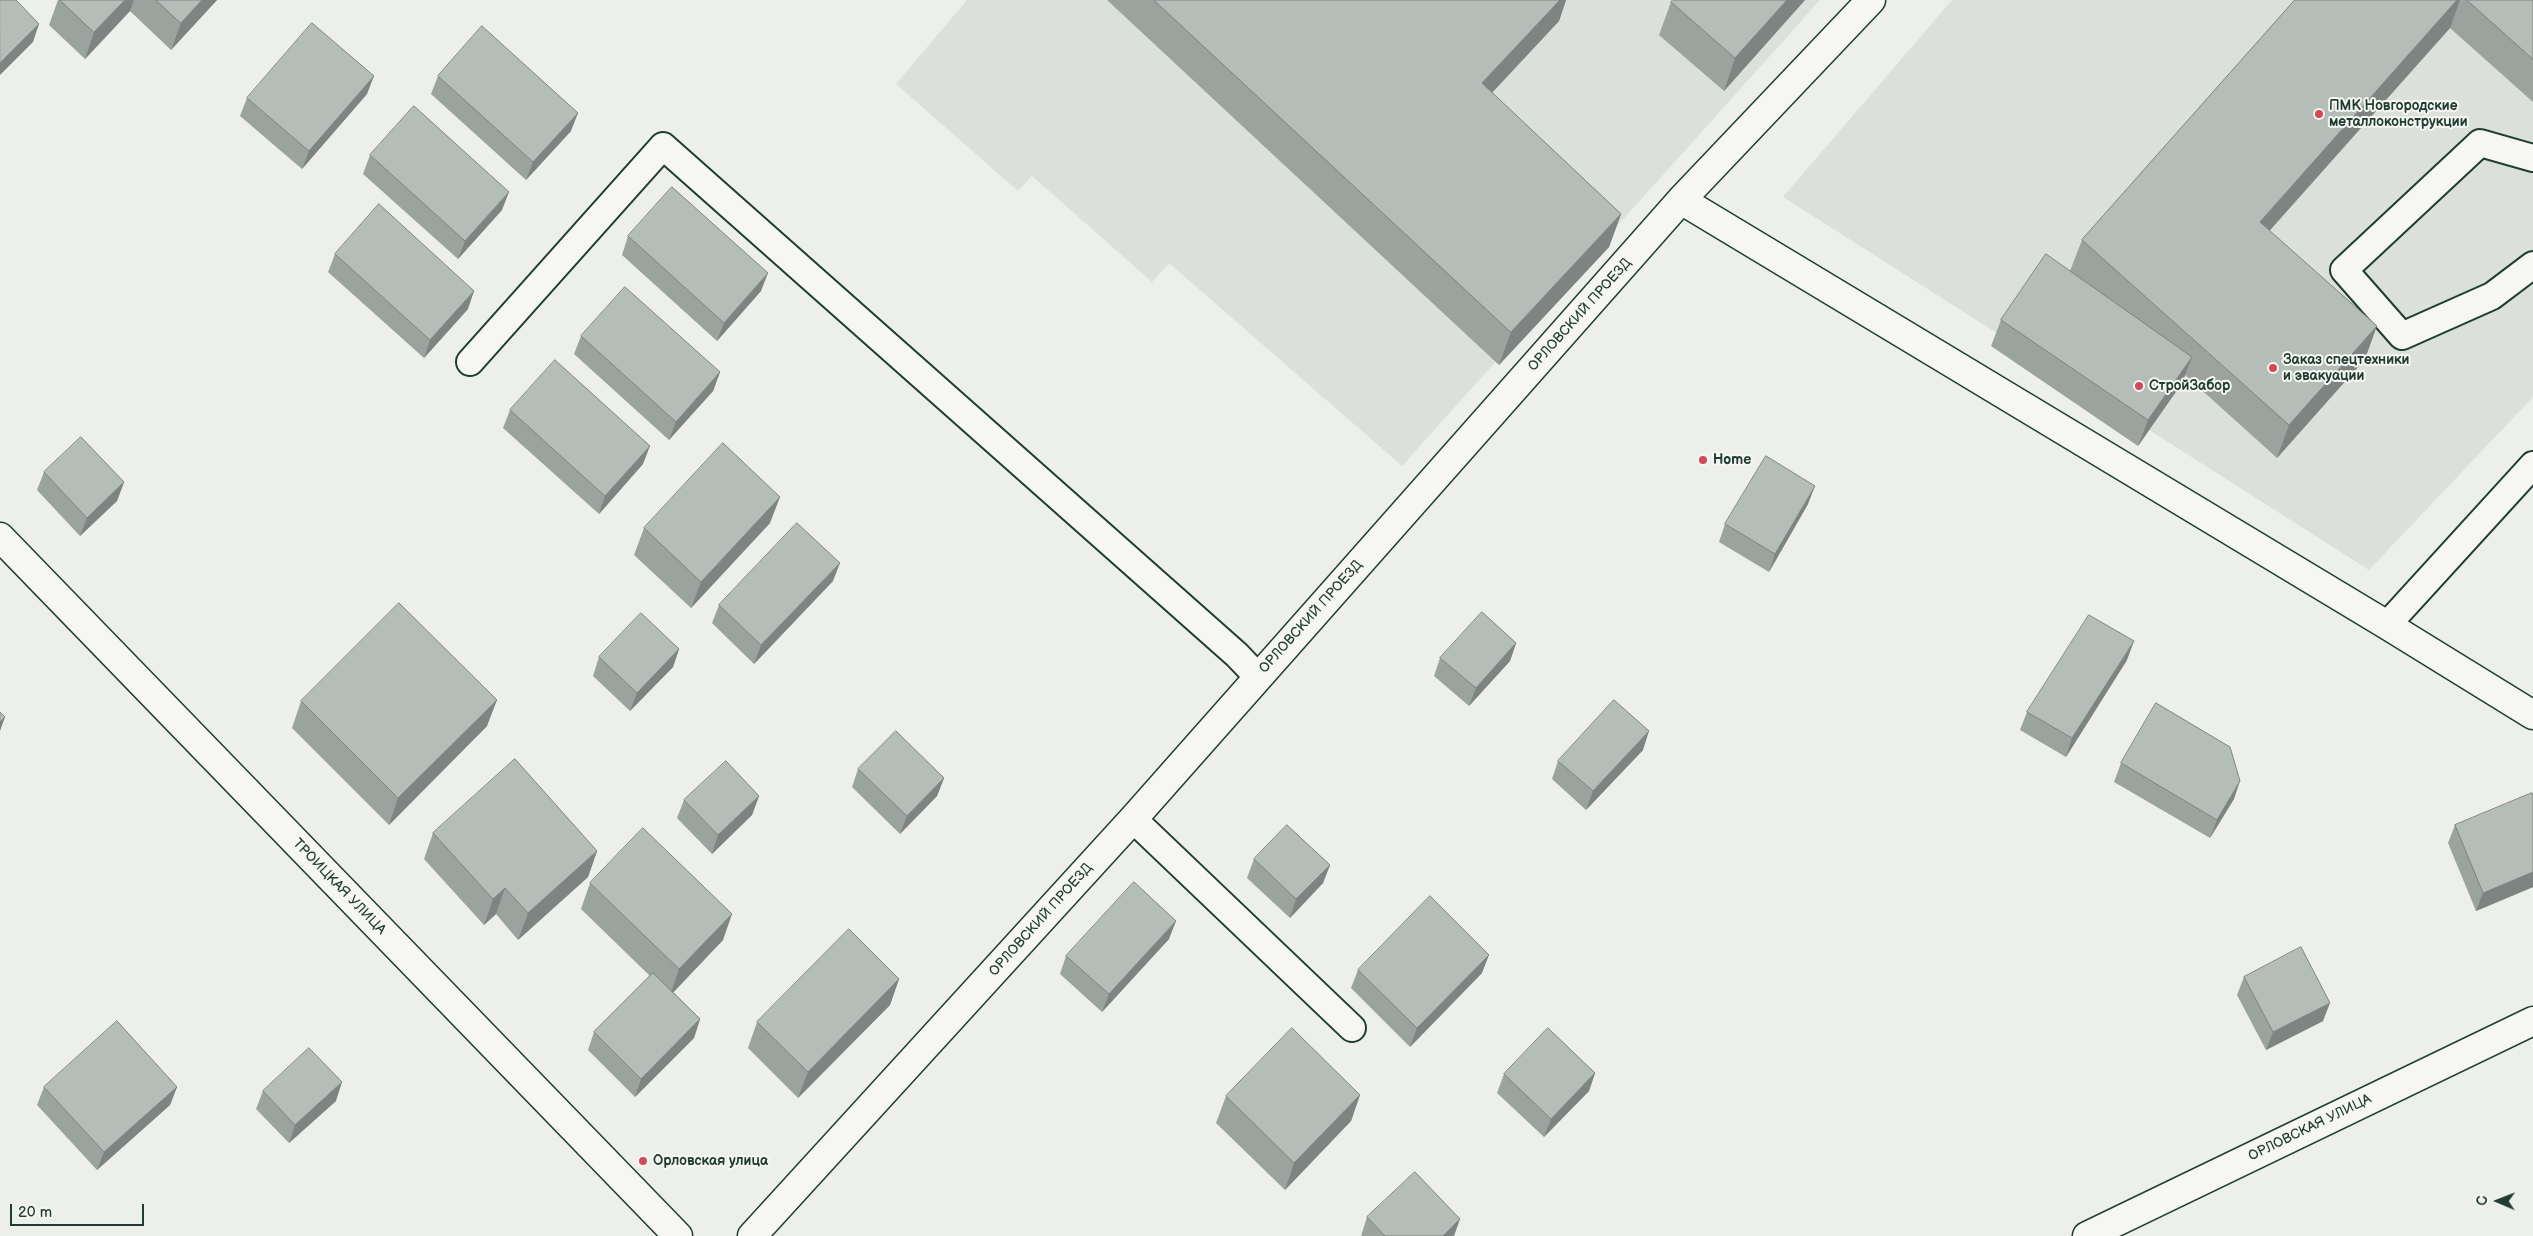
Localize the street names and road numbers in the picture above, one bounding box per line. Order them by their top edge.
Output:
street label: ОРЛОВСКИЙ ПРОЕЗД [1525,255,1635,375]
street label: ОРЛОВСКИЙ ПРОЕЗД [1256,557,1366,677]
street label: ТРОИЦКАЯ УЛИЦА [289,836,389,938]
street label: ОРЛОВСКИЙ ПРОЕЗД [986,860,1096,980]
street label: ОРЛОВСКАЯ УЛИЦА [2246,1091,2374,1165]

